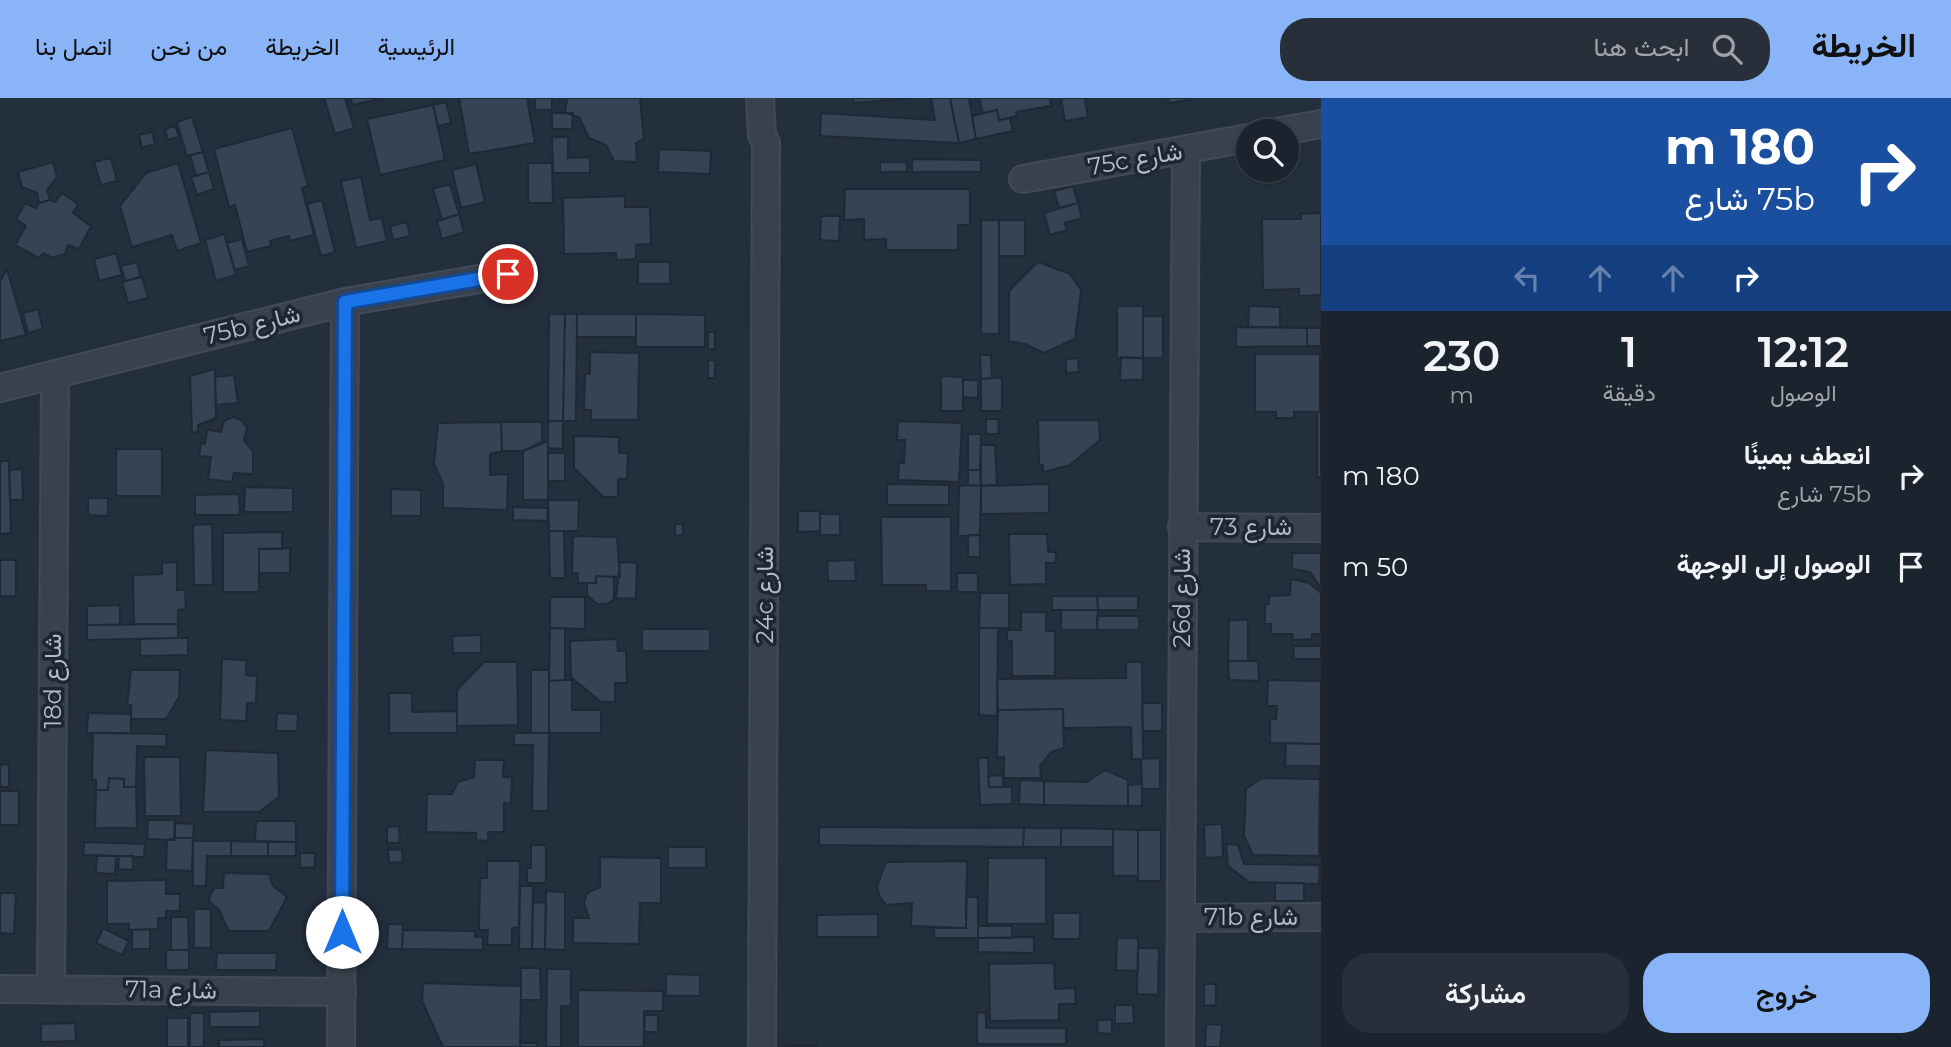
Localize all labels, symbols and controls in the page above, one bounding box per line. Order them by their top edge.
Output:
search box [1280,18,1770,81]
text: الخريطة [1812,25,1916,65]
icon: search [1708,30,1746,68]
text: ابحث هنا [1593,31,1690,63]
text: اتصل بنا [35,32,112,61]
text: من نحن [150,32,227,61]
text: الخريطة [265,32,340,61]
text: الرئيسية [378,32,455,61]
text: 180 m [1665,117,1815,176]
map controls [1236,119,1299,182]
button: search [1236,119,1299,182]
icon: right [1839,126,1930,217]
street label: 75c شارع [1085,136,1185,183]
text: 75b شارع [1684,179,1815,218]
pin [478,244,538,304]
icon: arrive [489,255,527,293]
icon: left [1508,259,1546,297]
icon: ahead [1581,259,1619,297]
icon: ahead [1654,259,1692,297]
icon: right [1727,259,1765,297]
street label: 75b شارع [201,299,303,352]
text: 1 [1621,326,1637,378]
text: 12:12 [1758,326,1849,378]
text: 230 [1423,330,1500,382]
text: دقيقة [1602,379,1656,407]
text: الوصول [1770,379,1837,407]
text: m [1450,381,1474,409]
text: انعطف يمينًا [1744,439,1871,471]
icon: right [1892,457,1930,495]
text: 180 m [1342,460,1420,492]
text: 75b شارع [1777,480,1871,508]
street label: شارع 73 [1210,512,1292,543]
street label: 24c شارع [750,546,781,644]
street label: 26d شارع [1167,548,1198,648]
text: الوصول إلى الوجهة [1677,548,1871,580]
icon: arrive [1892,548,1930,586]
text: 50 m [1342,551,1408,583]
street label: 18d شارع [38,634,69,728]
position arrow [305,895,379,969]
street label: 71b شارع [1204,902,1298,933]
button: مشاركة [1342,953,1629,1033]
button: خروج [1643,953,1930,1033]
street label: 71a شارع [125,974,217,1007]

